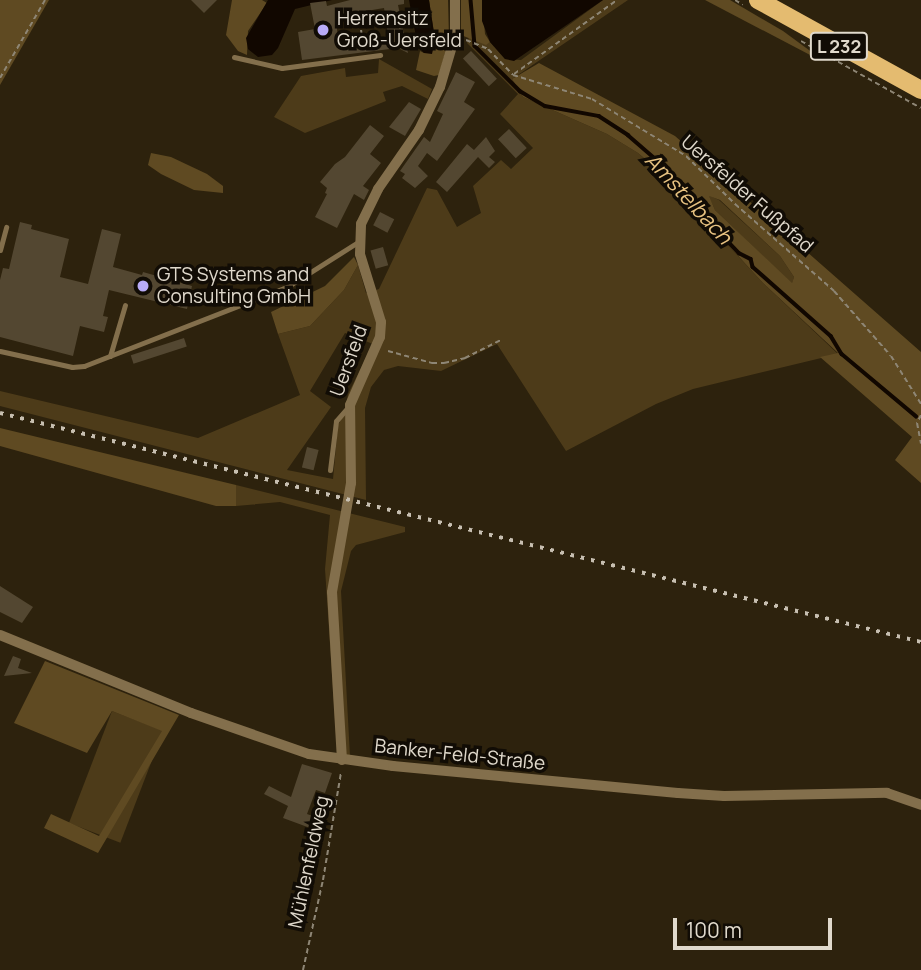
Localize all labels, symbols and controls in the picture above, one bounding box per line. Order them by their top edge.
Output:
place label: Herrensitz Groß-Uersfeld [337,8,462,52]
marker: Herrensitz Groß-Uersfeld [315,22,331,38]
road number: L 232 [809,32,869,60]
street label: Uersfelder Fußpfad [676,130,818,258]
water label: Amstelbach [640,147,738,249]
place label: GTS Systems and Consulting GmbH [157,264,311,308]
marker: GTS Systems and Consulting GmbH [135,278,151,294]
street label: Uersfeld [326,322,372,400]
street label: Banker-Feld-Straße [374,735,546,775]
street label: Mühlenfeldweg [284,794,334,930]
scale bar [676,904,835,948]
text: 100 m [686,916,742,944]

